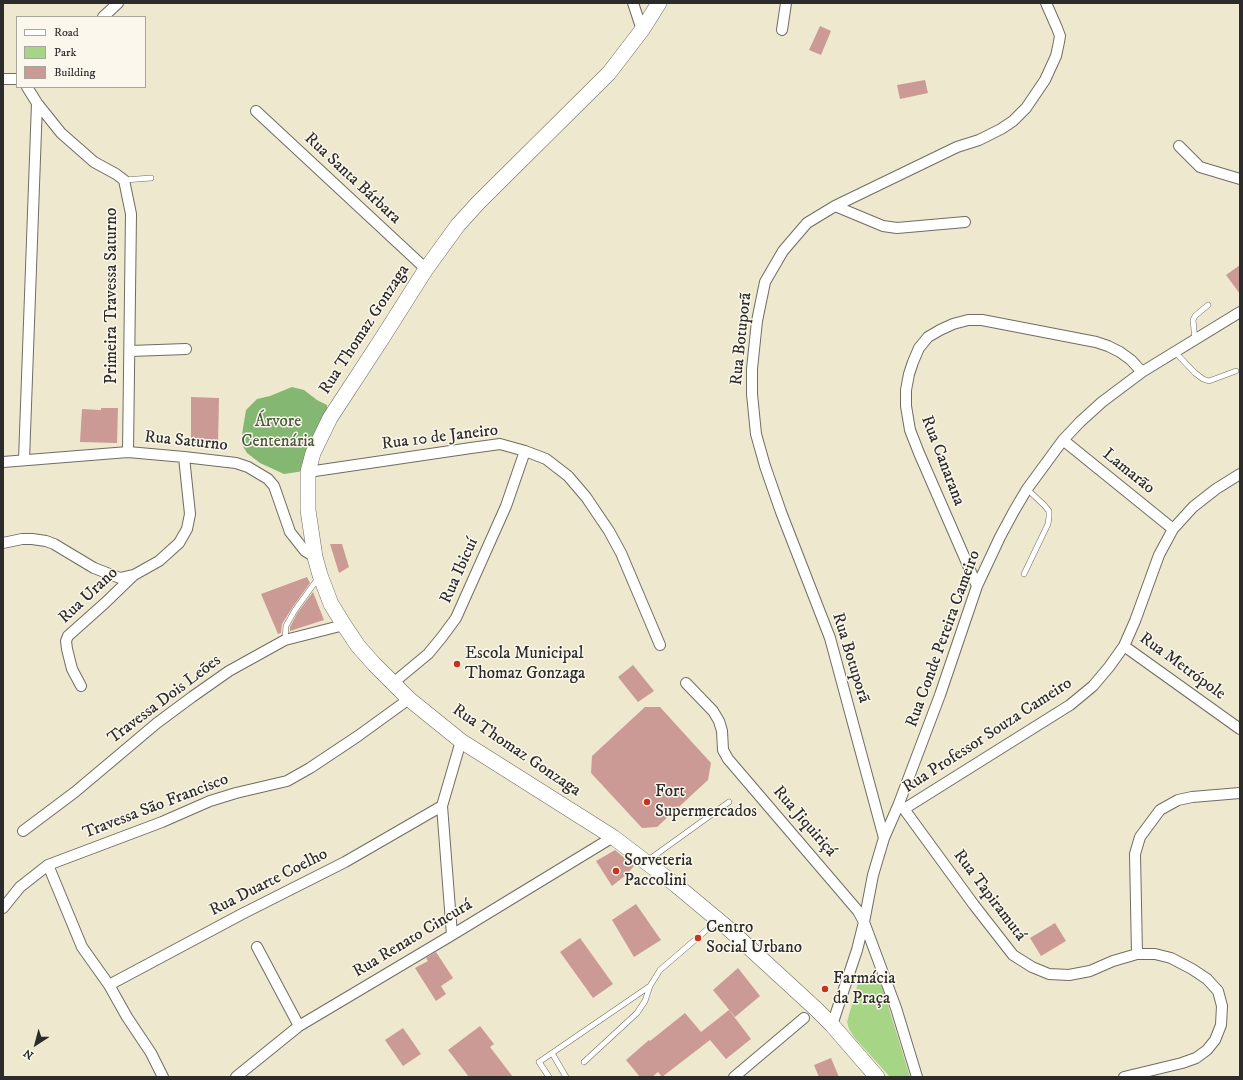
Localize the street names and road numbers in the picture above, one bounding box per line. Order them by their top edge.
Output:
street label: Rua Santa Bárbara [299,129,405,229]
street label: Primeira Travessa Saturno [102,208,122,384]
street label: Rua Thomaz Gonzaga [315,261,415,399]
street label: Rua Botuporã [727,292,757,386]
street label: Rua Canarana [916,413,968,509]
street label: Rua 10 de Janeiro [381,421,499,455]
street label: Rua Saturno [143,427,229,457]
street label: Lamarão [1098,445,1158,499]
street label: Rua Ibicuí [437,535,483,607]
street label: Rua Conde Pereira Cameiro [902,548,986,730]
street label: Rua Urano [55,563,123,629]
street label: Rua Botuporã [827,610,873,706]
street label: Rua Metrópole [1135,629,1229,705]
street label: Travessa Dois Leões [104,651,226,749]
street label: Rua Professor Souza Cameiro [900,674,1076,798]
street label: Rua Thomaz Gonzaga [448,700,584,802]
street label: Travessa São Francisco [80,770,232,844]
street label: Rua Jiquiriçá [768,782,840,862]
street label: Rua Duarte Coelho [207,844,331,922]
street label: Rua Tapiramutá [948,846,1030,946]
street label: Rua Renato Cincurá [350,895,476,983]

